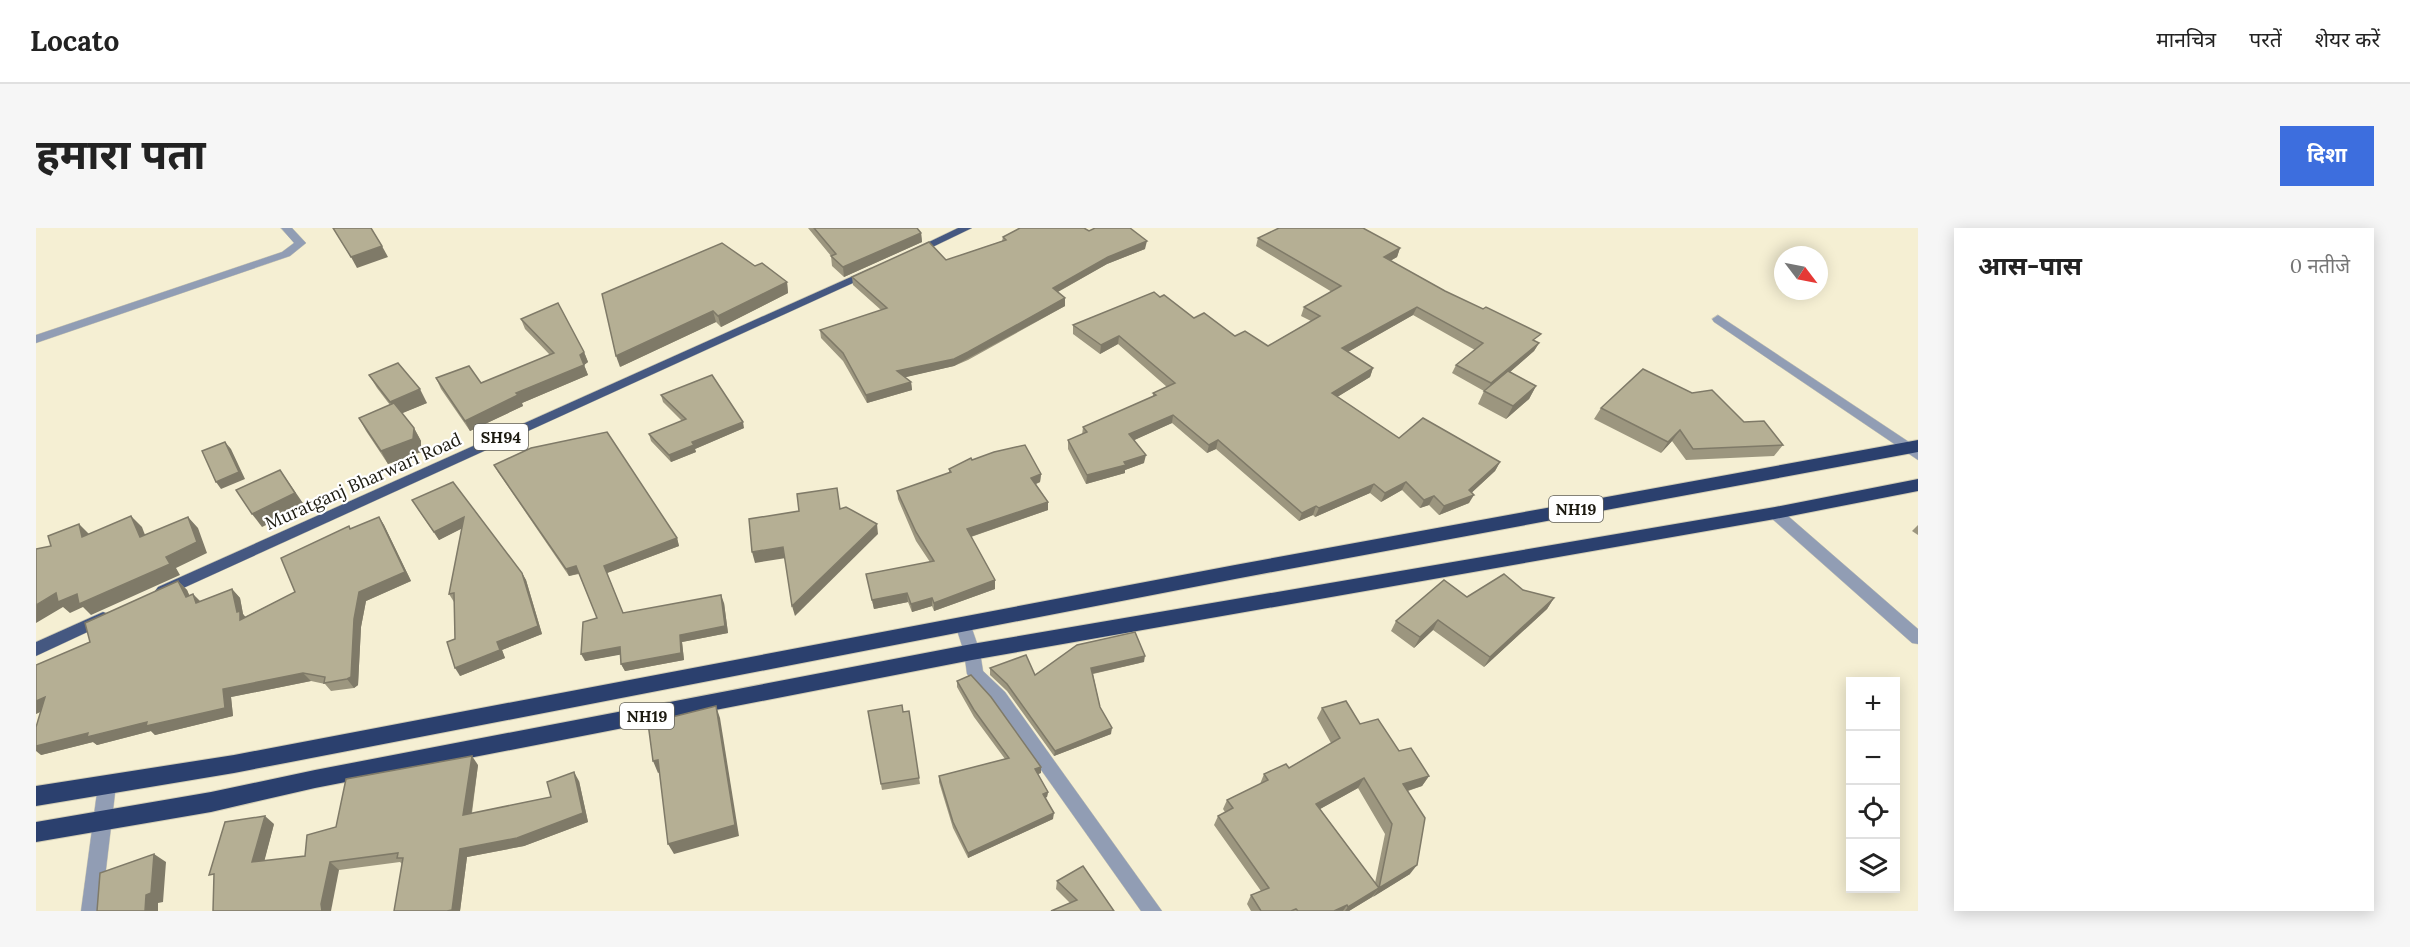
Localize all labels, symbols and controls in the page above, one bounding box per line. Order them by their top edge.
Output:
text: Locato [30,23,119,59]
text: मानचित्र [2156,26,2216,53]
text: परतें [2249,26,2282,53]
text: शेयर करें [2315,26,2380,53]
button: दिशा [2280,126,2374,186]
text: हमारा पता [36,127,206,181]
north arrow [1774,246,1828,300]
text: आस-पास [1978,249,2082,282]
text: 0 नतीजे [2290,253,2350,278]
road number: SH94 [474,424,528,450]
street label: Muratganj Bharwari Road [261,427,465,535]
road number: NH19 [1549,496,1603,522]
map controls [1846,677,1900,893]
button: + [1846,677,1900,731]
road number: NH19 [620,703,674,729]
button: − [1846,731,1900,785]
button: locate [1846,785,1900,839]
button: layers [1846,839,1900,893]

